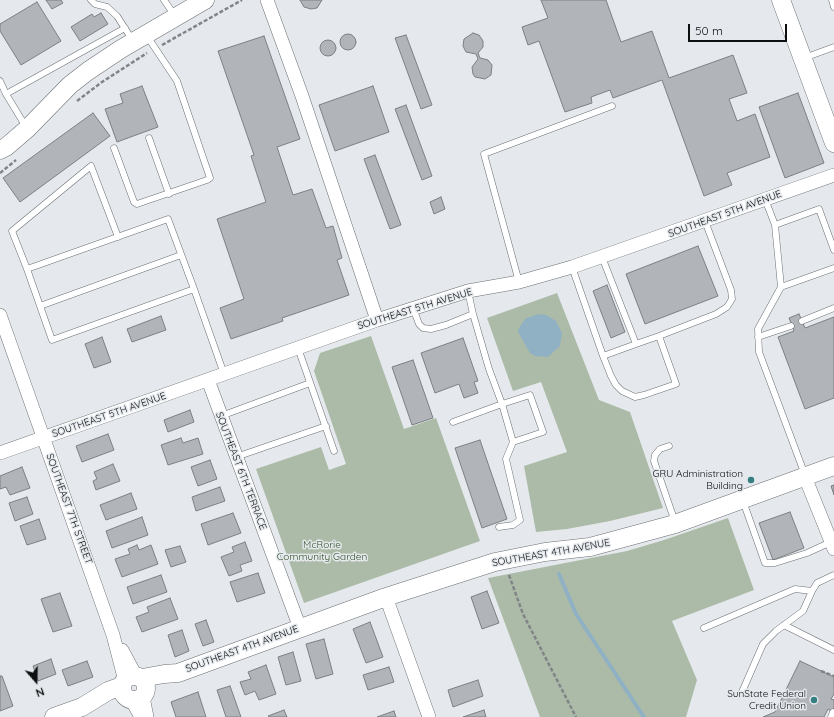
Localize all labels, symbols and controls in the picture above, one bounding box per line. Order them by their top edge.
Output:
scale bar [690,16,789,42]
text: 50 m [695,23,723,38]
street label: SOUTHEAST 5TH AVENUE [667,188,783,240]
street label: SOUTHEAST 5TH AVENUE [356,286,474,332]
street label: SOUTHEAST 5TH AVENUE [51,390,167,440]
street label: SOUTHEAST 6TH TERRACE [213,410,269,532]
street label: SOUTHEAST 7TH STREET [43,452,95,566]
place label: GRU Administration Building [653,468,743,492]
marker: GRU Administration Building [746,475,756,485]
street label: SOUTHEAST 4TH AVENUE [491,537,611,569]
park label: McRorie Community Garden [277,539,367,562]
street label: SOUTHEAST 4TH AVENUE [184,623,300,675]
north arrow [16,661,56,701]
text: N [34,684,46,700]
place label: SunState Federal Credit Union [727,688,806,712]
marker: SunState Federal Credit Union [809,695,819,705]

